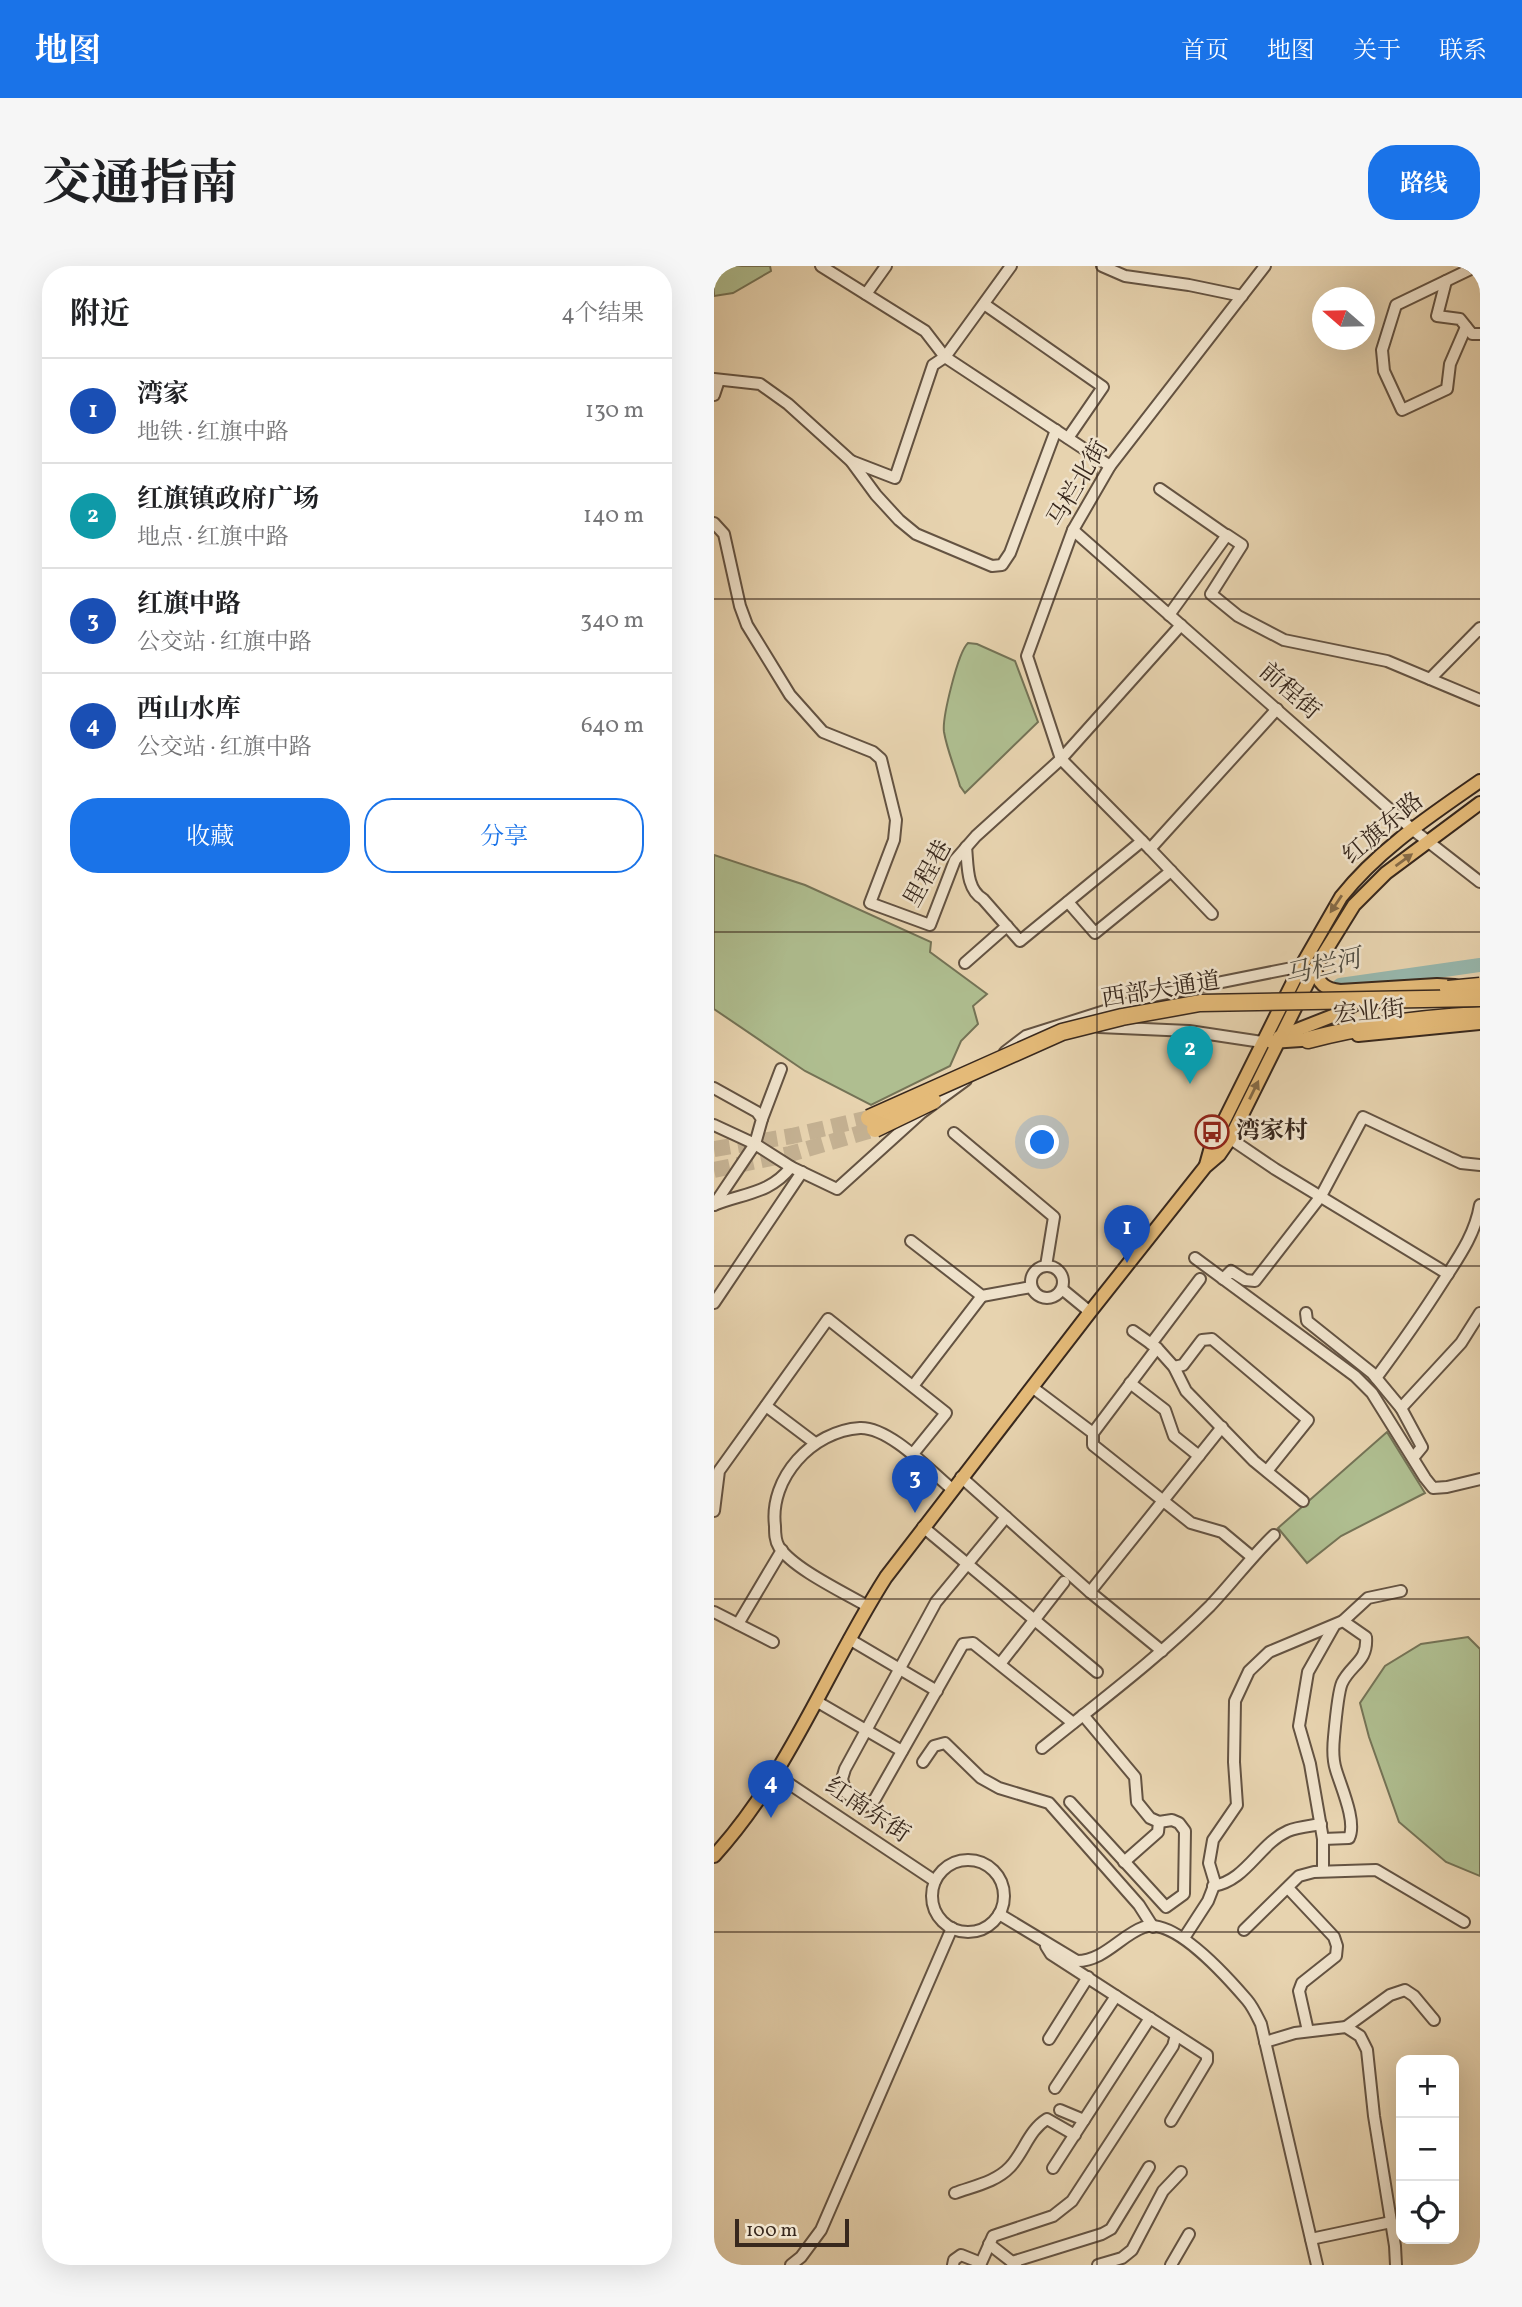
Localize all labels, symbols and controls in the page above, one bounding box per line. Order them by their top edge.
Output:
text: 地图 [35,30,101,76]
text: 首页 [1181,35,1229,69]
text: 地图 [1267,35,1315,69]
text: 关于 [1353,35,1401,69]
text: 联系 [1439,35,1487,69]
button: 路线 [1368,145,1480,220]
text: 交通指南 [42,152,238,221]
north arrow [1312,287,1375,350]
text: 附近 [70,294,130,336]
text: 4个结果 [561,298,644,330]
text: 湾家 [137,377,189,413]
text: 1 [88,395,98,427]
text: 130 m [585,395,644,427]
text: 地铁 · 红旗中路 [137,417,289,449]
street label: 马栏北街 [1040,434,1118,534]
text: 红旗镇政府广场 [137,482,319,518]
text: 2 [87,500,99,532]
text: 140 m [583,500,644,532]
text: 地点 · 红旗中路 [137,522,289,554]
text: 红旗中路 [137,587,241,623]
text: 3 [87,605,99,637]
text: 340 m [580,605,644,637]
text: 公交站 · 红旗中路 [137,627,312,659]
street label: 前程街 [1251,656,1327,728]
text: 西山水库 [137,692,241,728]
text: 4 [86,710,100,742]
text: 640 m [581,710,644,742]
text: 公交站 · 红旗中路 [137,732,312,764]
street label: 红旗东路 [1336,785,1432,873]
button: 收藏 [70,798,350,873]
button: 分享 [364,798,644,873]
street label: 里程巷 [897,834,961,914]
one-way arrow [1394,852,1412,867]
one-way arrow [1329,895,1343,913]
water label: 马栏河 [1281,940,1369,995]
street label: 西部大通道 [1099,965,1223,1017]
street label: 宏业街 [1332,993,1406,1033]
pin: 2 [1167,1026,1213,1084]
one-way arrow [1248,1080,1260,1100]
bus stop icon: 湾家村 [1193,1113,1231,1151]
place label: 湾家村 [1236,1115,1308,1149]
your location [1025,1125,1059,1159]
pin: 1 [1104,1205,1150,1263]
pin: 3 [892,1455,938,1513]
pin: 4 [748,1760,794,1818]
street label: 红南东街 [818,1770,916,1852]
map controls [1396,2055,1459,2244]
button: + [1396,2055,1459,2118]
button: − [1396,2118,1459,2181]
button: locate [1396,2181,1459,2244]
scale bar [735,2216,849,2248]
text: 100 m [746,2218,797,2244]

